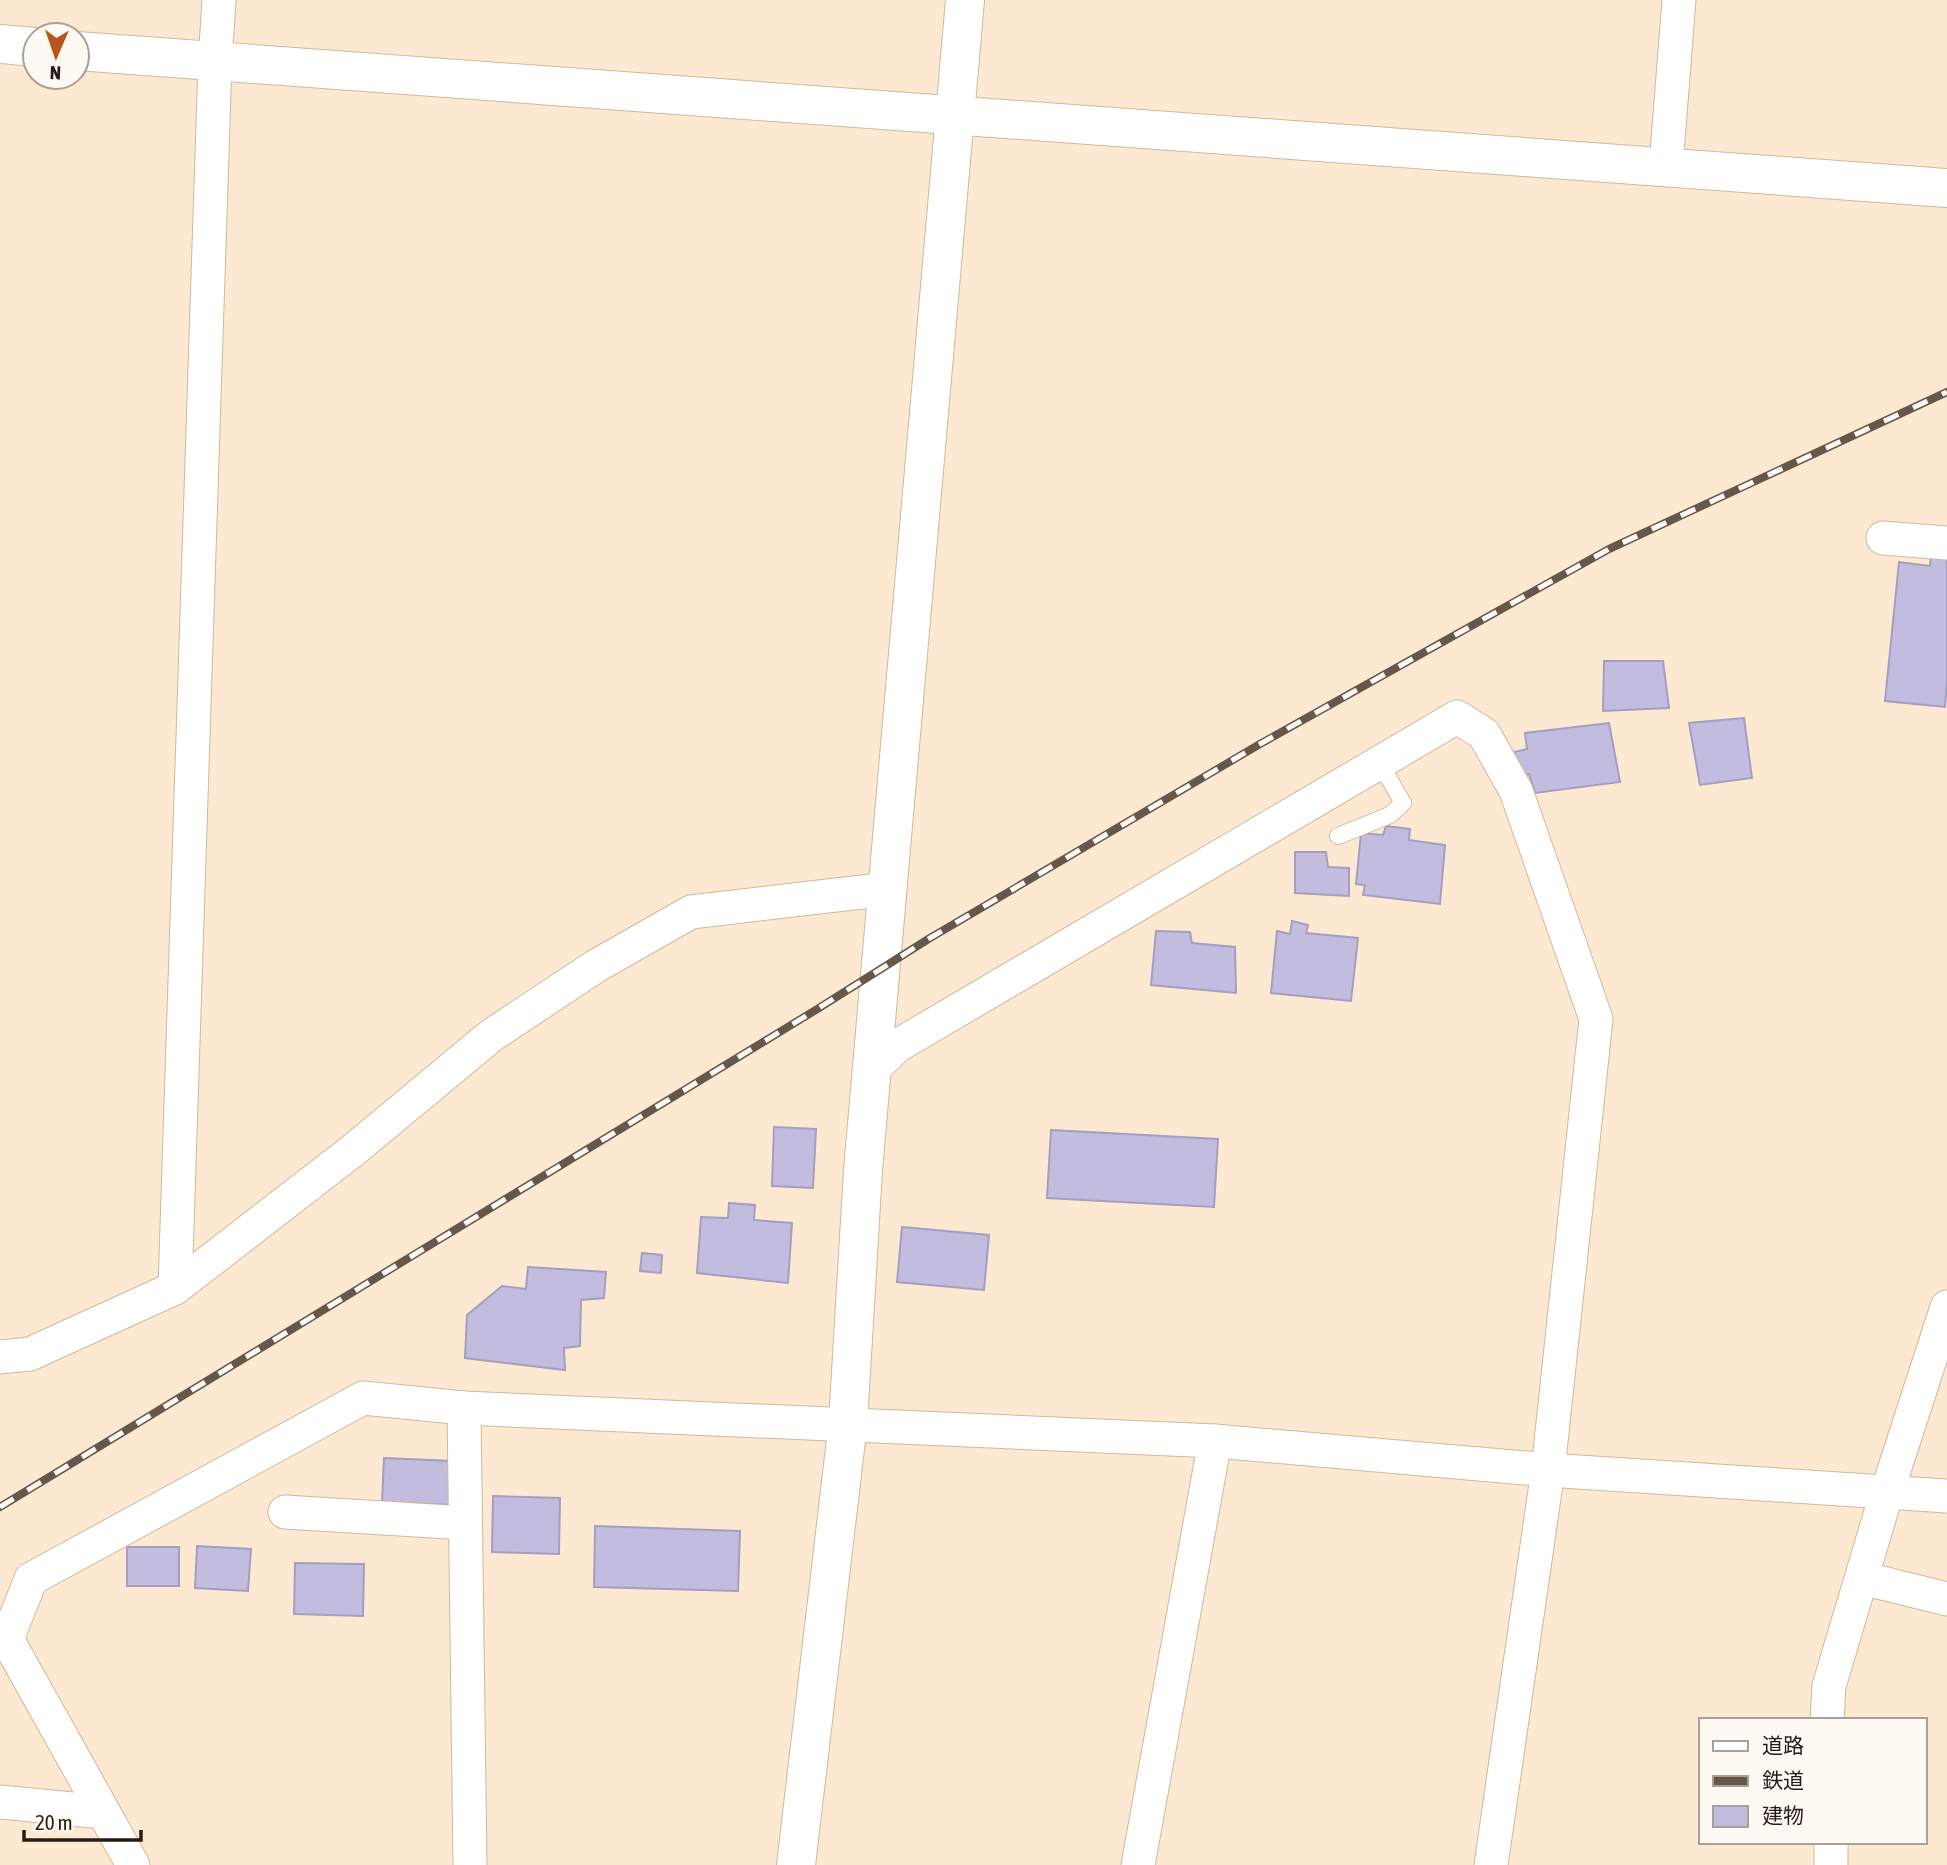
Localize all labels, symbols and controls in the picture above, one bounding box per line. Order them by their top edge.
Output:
north arrow [21,21,91,91]
text: N [49,62,61,84]
legend [1699,1718,1926,1844]
text: 道路 [1762,1733,1804,1757]
text: 鉄道 [1762,1768,1804,1792]
scale bar [24,1798,142,1842]
text: 建物 [1762,1803,1804,1827]
text: 20 m [35,1810,73,1834]

